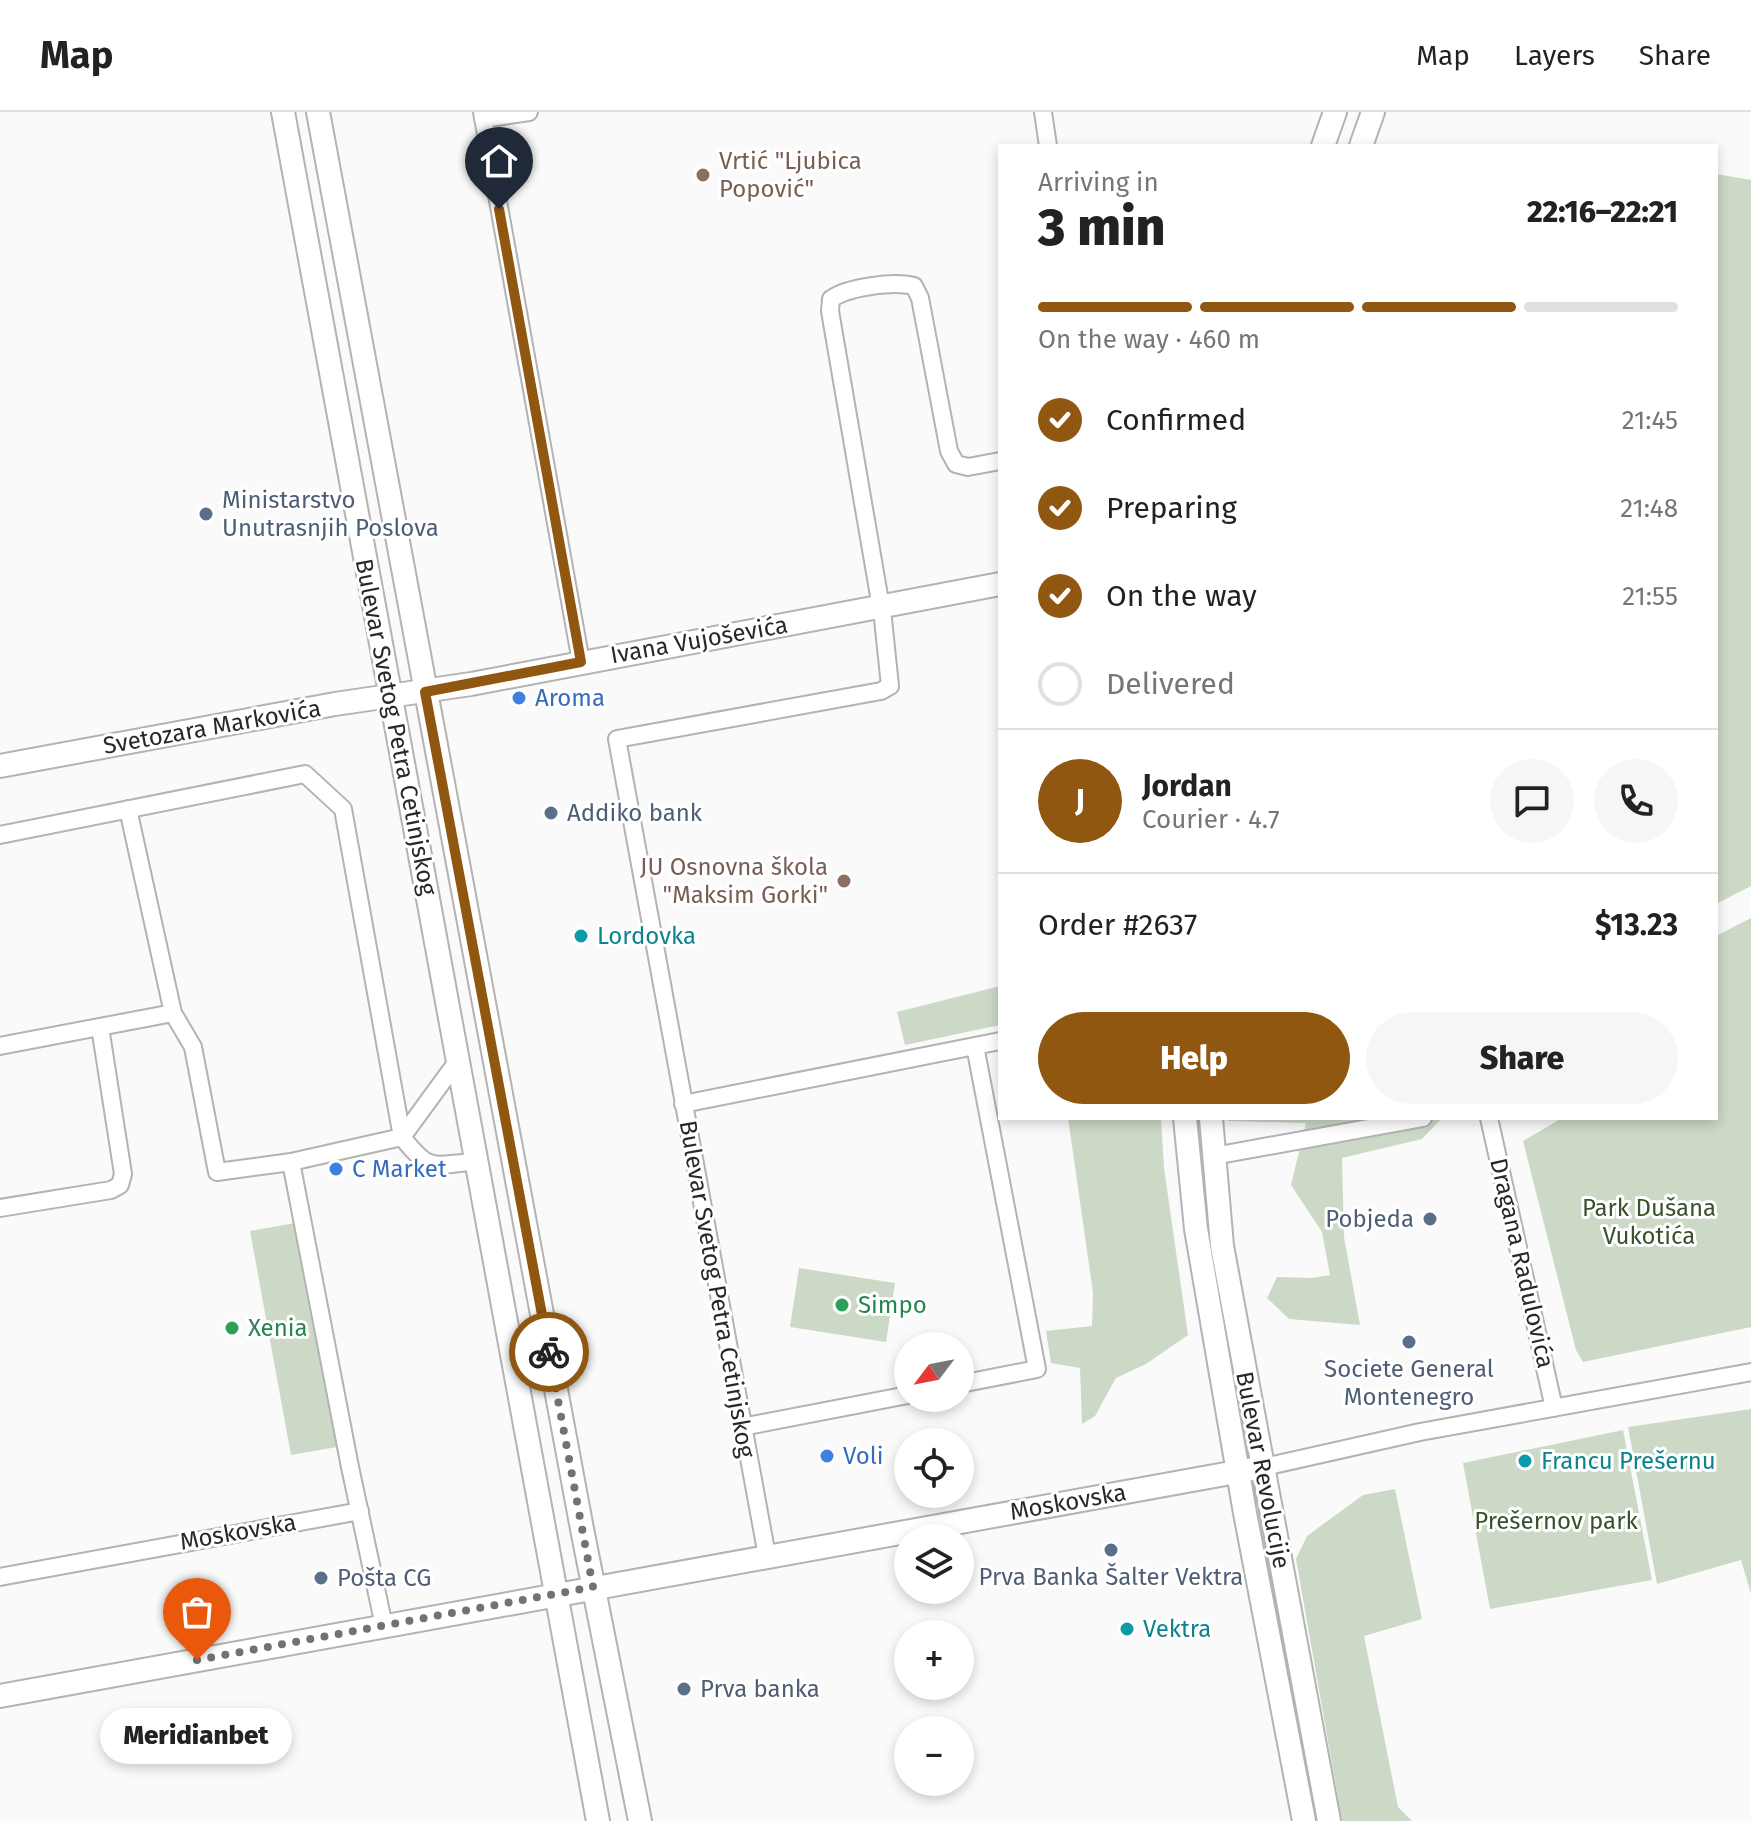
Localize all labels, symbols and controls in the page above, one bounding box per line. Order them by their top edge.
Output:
text: Map [40,32,113,78]
text: Map [1416,39,1470,72]
text: Layers [1514,39,1595,72]
text: Share [1639,39,1711,72]
pin [465,127,533,209]
icon: home [477,139,521,183]
place label: Vrtić "Ljubica Popović" [719,147,862,203]
marker: Vrtić "Ljubica Popović" [694,166,712,184]
text: Arriving in [1038,167,1159,198]
text: 22:16–22:21 [1527,194,1678,230]
text: 3 min [1038,196,1166,259]
text: On the way · 460 m [1038,324,1260,355]
icon: check [1038,398,1082,442]
text: Confirmed [1106,402,1246,438]
text: 21:45 [1622,405,1678,436]
place label: Ministarstvo Unutrasnjih Poslova [222,486,439,542]
icon: check [1038,486,1082,530]
text: Preparing [1106,490,1237,526]
text: 21:48 [1620,493,1678,524]
marker: Ministarstvo Unutrasnjih Poslova [197,505,215,523]
street label: Bulevar Svetog Petra Cetinjskog [350,556,442,898]
icon: check [1038,574,1082,618]
text: On the way [1106,578,1257,614]
text: 21:55 [1622,581,1678,612]
street label: Ivana Vujoševića [608,611,790,669]
text: Delivered [1106,666,1235,702]
place label: Aroma [535,684,605,712]
marker: Aroma [510,689,528,707]
street label: Svetozara Markovića [101,694,323,760]
button: chat [1490,759,1574,843]
button: phone [1594,759,1678,843]
text: Jordan [1142,768,1232,804]
text: J [1075,783,1085,819]
place label: Addiko bank [567,799,703,827]
marker: Addiko bank [542,804,560,822]
text: Courier · 4.7 [1142,804,1280,835]
place label: JU Osnovna škola "Maksim Gorki" [640,853,828,909]
marker: JU Osnovna škola "Maksim Gorki" [835,872,853,890]
text: Order #2637 [1038,907,1197,943]
text: $13.23 [1595,907,1678,943]
place label: Lordovka [597,922,696,950]
marker: Lordovka [572,927,590,945]
button: Help [1038,1012,1350,1104]
button: Share [1366,1012,1678,1104]
street label: Bulevar Svetog Petra Cetinjskog [674,1118,761,1460]
place label: C Market [352,1155,447,1183]
street label: Dragana Radulovića [1484,1155,1560,1371]
marker: C Market [327,1160,345,1178]
park label: Park Dušana Vukotića [1582,1194,1716,1250]
place label: Pobjeda [1325,1205,1414,1233]
marker: Pobjeda [1421,1210,1439,1228]
place label: Simpo [858,1291,927,1319]
marker: Simpo [833,1296,851,1314]
courier [509,1312,589,1392]
place label: Xenia [248,1314,308,1342]
marker: Xenia [223,1319,241,1337]
icon: bike [527,1330,571,1374]
north arrow [894,1332,974,1412]
map controls [894,1332,974,1796]
marker: Societe General Montenegro [1400,1333,1418,1351]
place label: Societe General Montenegro [1324,1355,1494,1411]
street label: Bulevar Revolucije [1230,1369,1296,1571]
button: locate [894,1428,974,1508]
place label: Voli [843,1442,884,1470]
marker: Voli [818,1447,836,1465]
place label: Francu Prešernu [1541,1447,1716,1475]
marker: Francu Prešernu [1516,1452,1534,1470]
street label: Moskovska [1008,1478,1128,1526]
park label: Prešernov park [1474,1507,1638,1535]
street label: Moskovska [178,1508,298,1556]
button: layers [894,1524,974,1604]
marker: Prva Banka Šalter Vektra [1102,1541,1120,1559]
place label: Prva Banka Šalter Vektra [979,1562,1243,1591]
place label: Pošta CG [337,1564,431,1592]
marker: Pošta CG [312,1569,330,1587]
pin [163,1578,231,1660]
icon: bag [175,1590,219,1634]
place label: Vektra [1143,1615,1211,1643]
button: + [894,1620,974,1700]
marker: Vektra [1118,1620,1136,1638]
place label: Prva banka [700,1675,820,1703]
marker: Prva banka [675,1680,693,1698]
callout: Meridianbet [101,1708,293,1764]
button: − [894,1716,974,1796]
text: Meridianbet [123,1720,269,1751]

